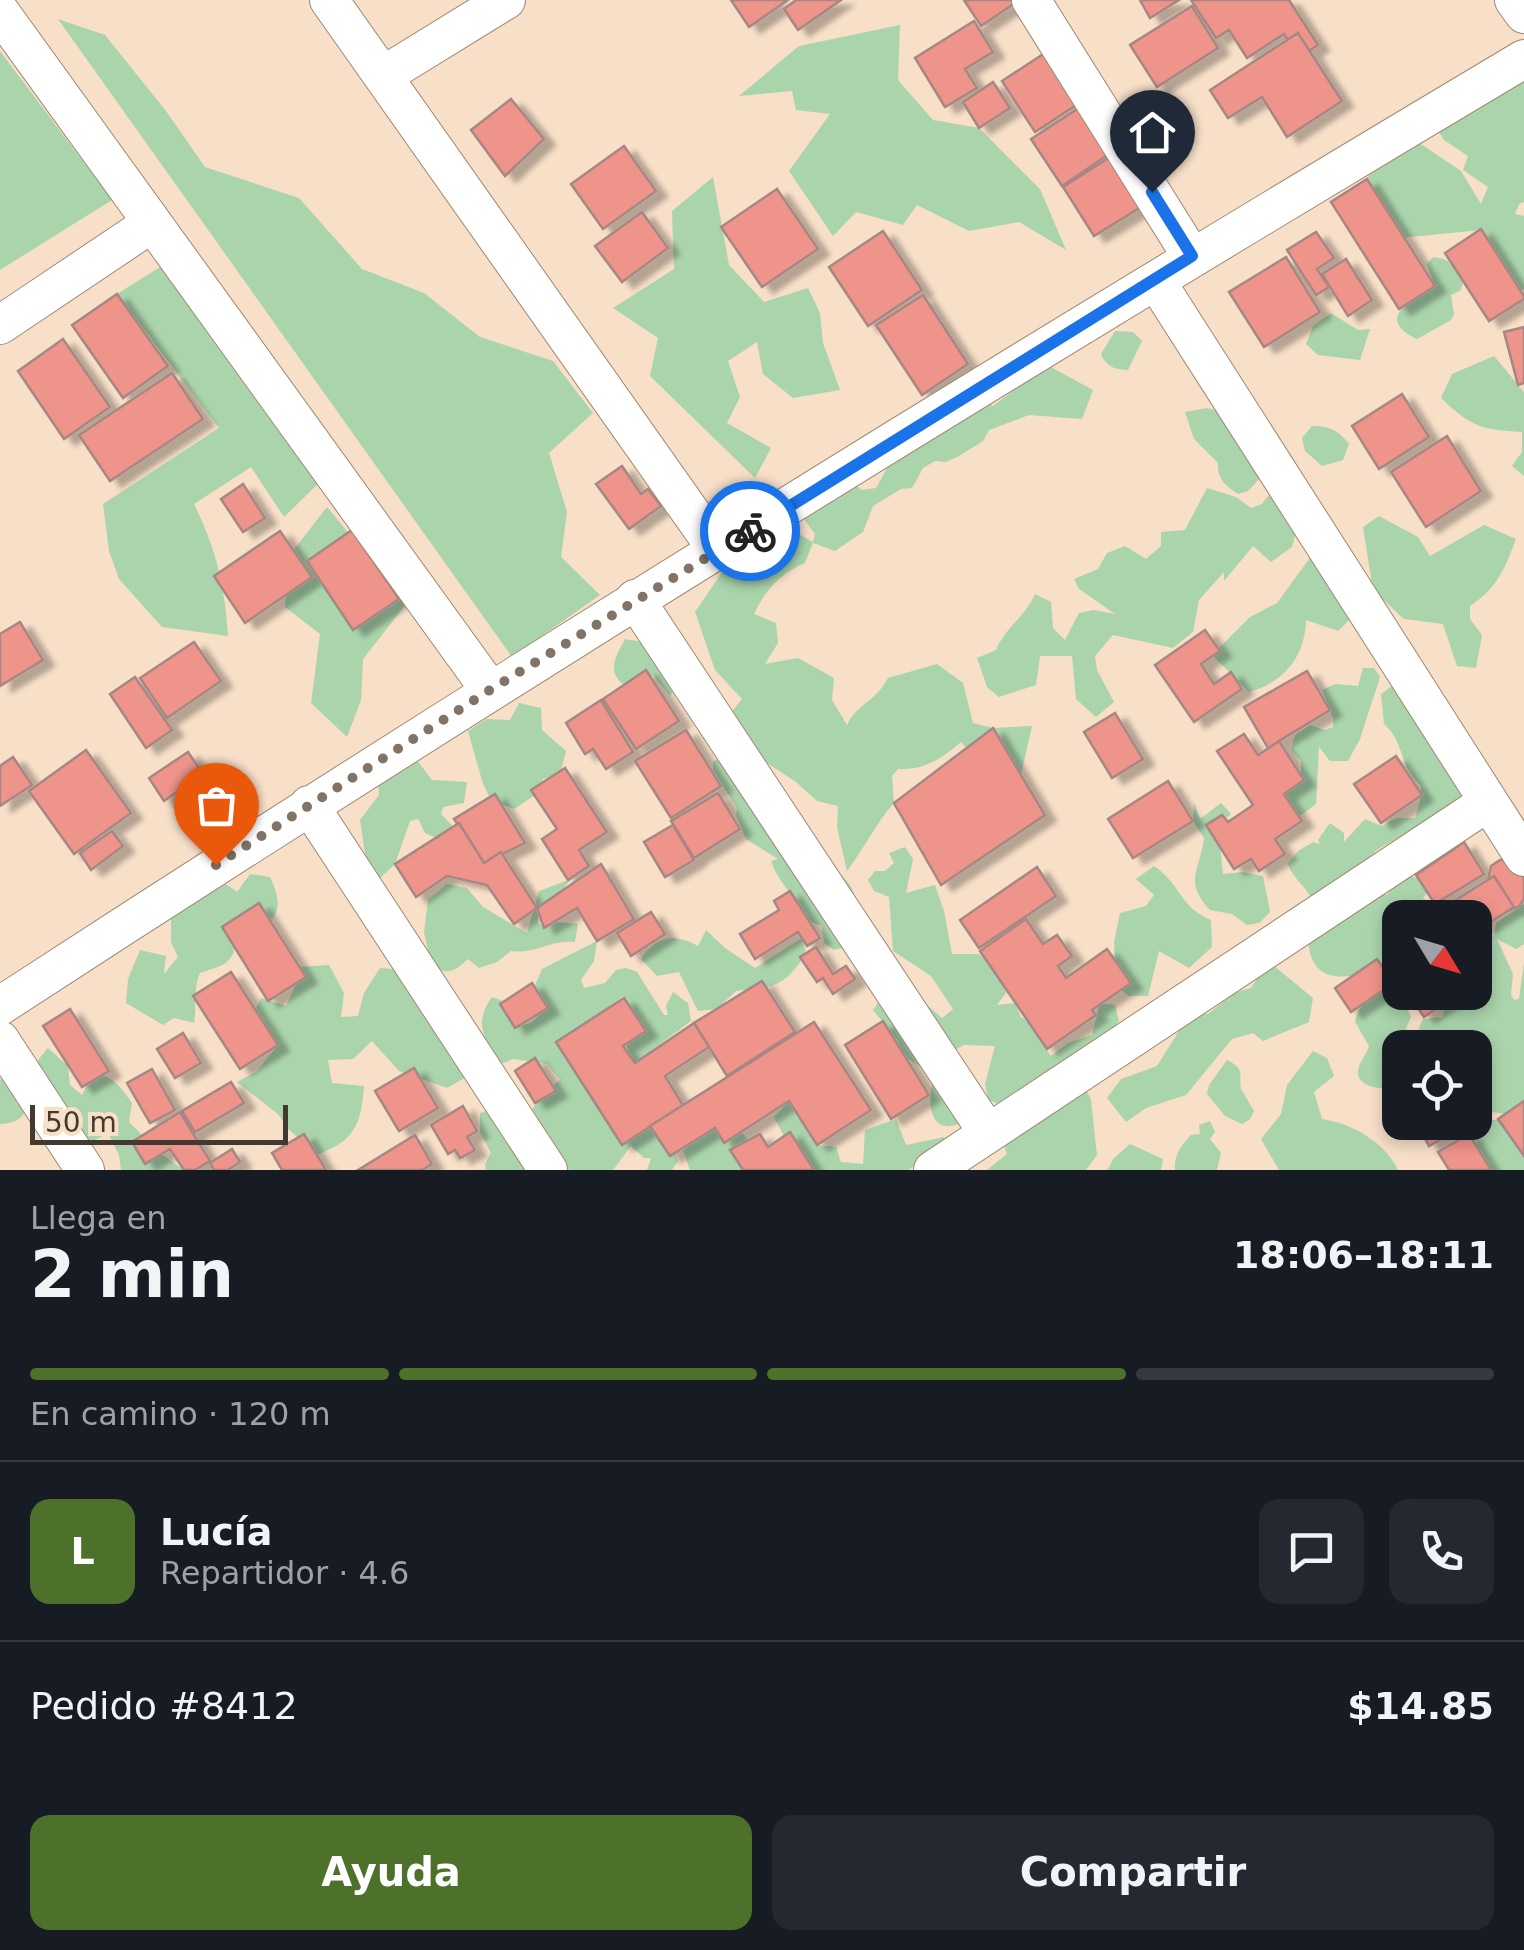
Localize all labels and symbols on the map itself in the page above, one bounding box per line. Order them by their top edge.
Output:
pin [1110,90,1195,193]
courier [700,481,800,581]
pin [174,763,259,866]
north arrow [1382,900,1492,1010]
scale bar [30,1100,288,1144]

